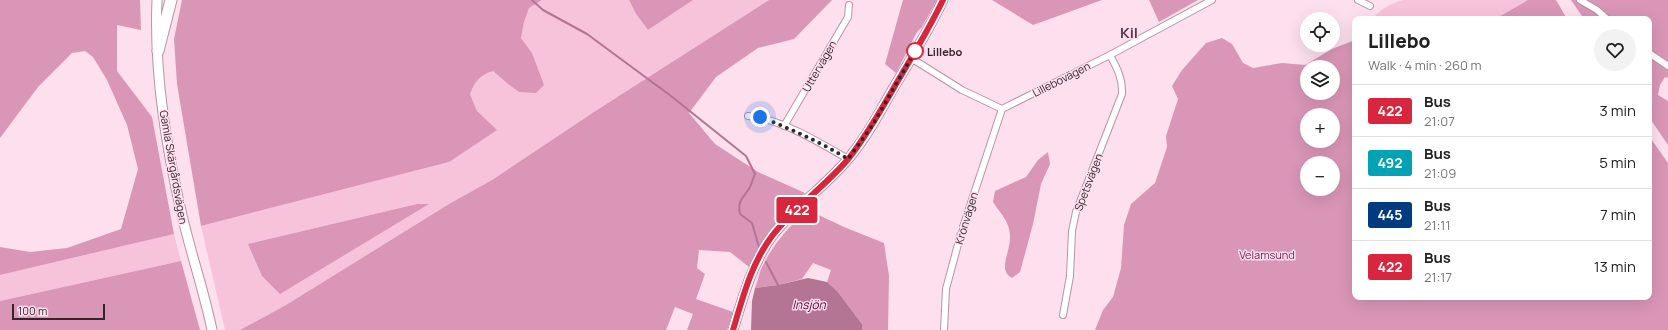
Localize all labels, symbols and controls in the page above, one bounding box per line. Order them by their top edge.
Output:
map controls [1300,12,1340,196]
button: locate [1300,12,1340,52]
district label: Kil [1120,22,1138,43]
text: Lillebo [1368,28,1430,54]
button: heart [1594,29,1636,71]
street label: Uttervägen [798,38,840,94]
marker: Lillebo [906,42,924,60]
place label: Lillebo [927,44,963,59]
text: Walk · 4 min · 260 m [1368,56,1482,74]
street label: Lillebovägen [1029,58,1093,100]
button: layers [1300,60,1340,100]
text: Bus [1424,91,1451,112]
text: 3 min [1600,100,1636,121]
text: 422 [1377,101,1403,120]
your location [750,107,770,127]
button: + [1300,108,1340,148]
street label: Gamla Skärgårdsvägen [157,109,191,225]
text: 21:07 [1424,112,1455,130]
text: Bus [1424,143,1451,164]
street label: Spetsvägen [1070,151,1106,213]
text: 5 min [1599,152,1636,173]
text: 492 [1377,153,1403,172]
button: − [1300,156,1340,196]
text: 21:09 [1424,164,1456,182]
street label: Krönvägen [951,190,981,246]
text: Bus [1424,195,1451,216]
line badge: 422 [774,197,820,223]
text: 422 [784,200,810,219]
text: 7 min [1600,204,1636,225]
text: 445 [1377,205,1403,224]
text: 21:11 [1424,216,1451,234]
park label: Velamsund [1239,247,1295,262]
text: Bus [1424,247,1451,268]
text: 13 min [1594,256,1636,277]
text: 422 [1377,257,1403,276]
text: 21:17 [1424,268,1452,286]
water label: Insjön [792,296,827,313]
scale bar [12,302,105,321]
text: 100 m [18,303,47,318]

